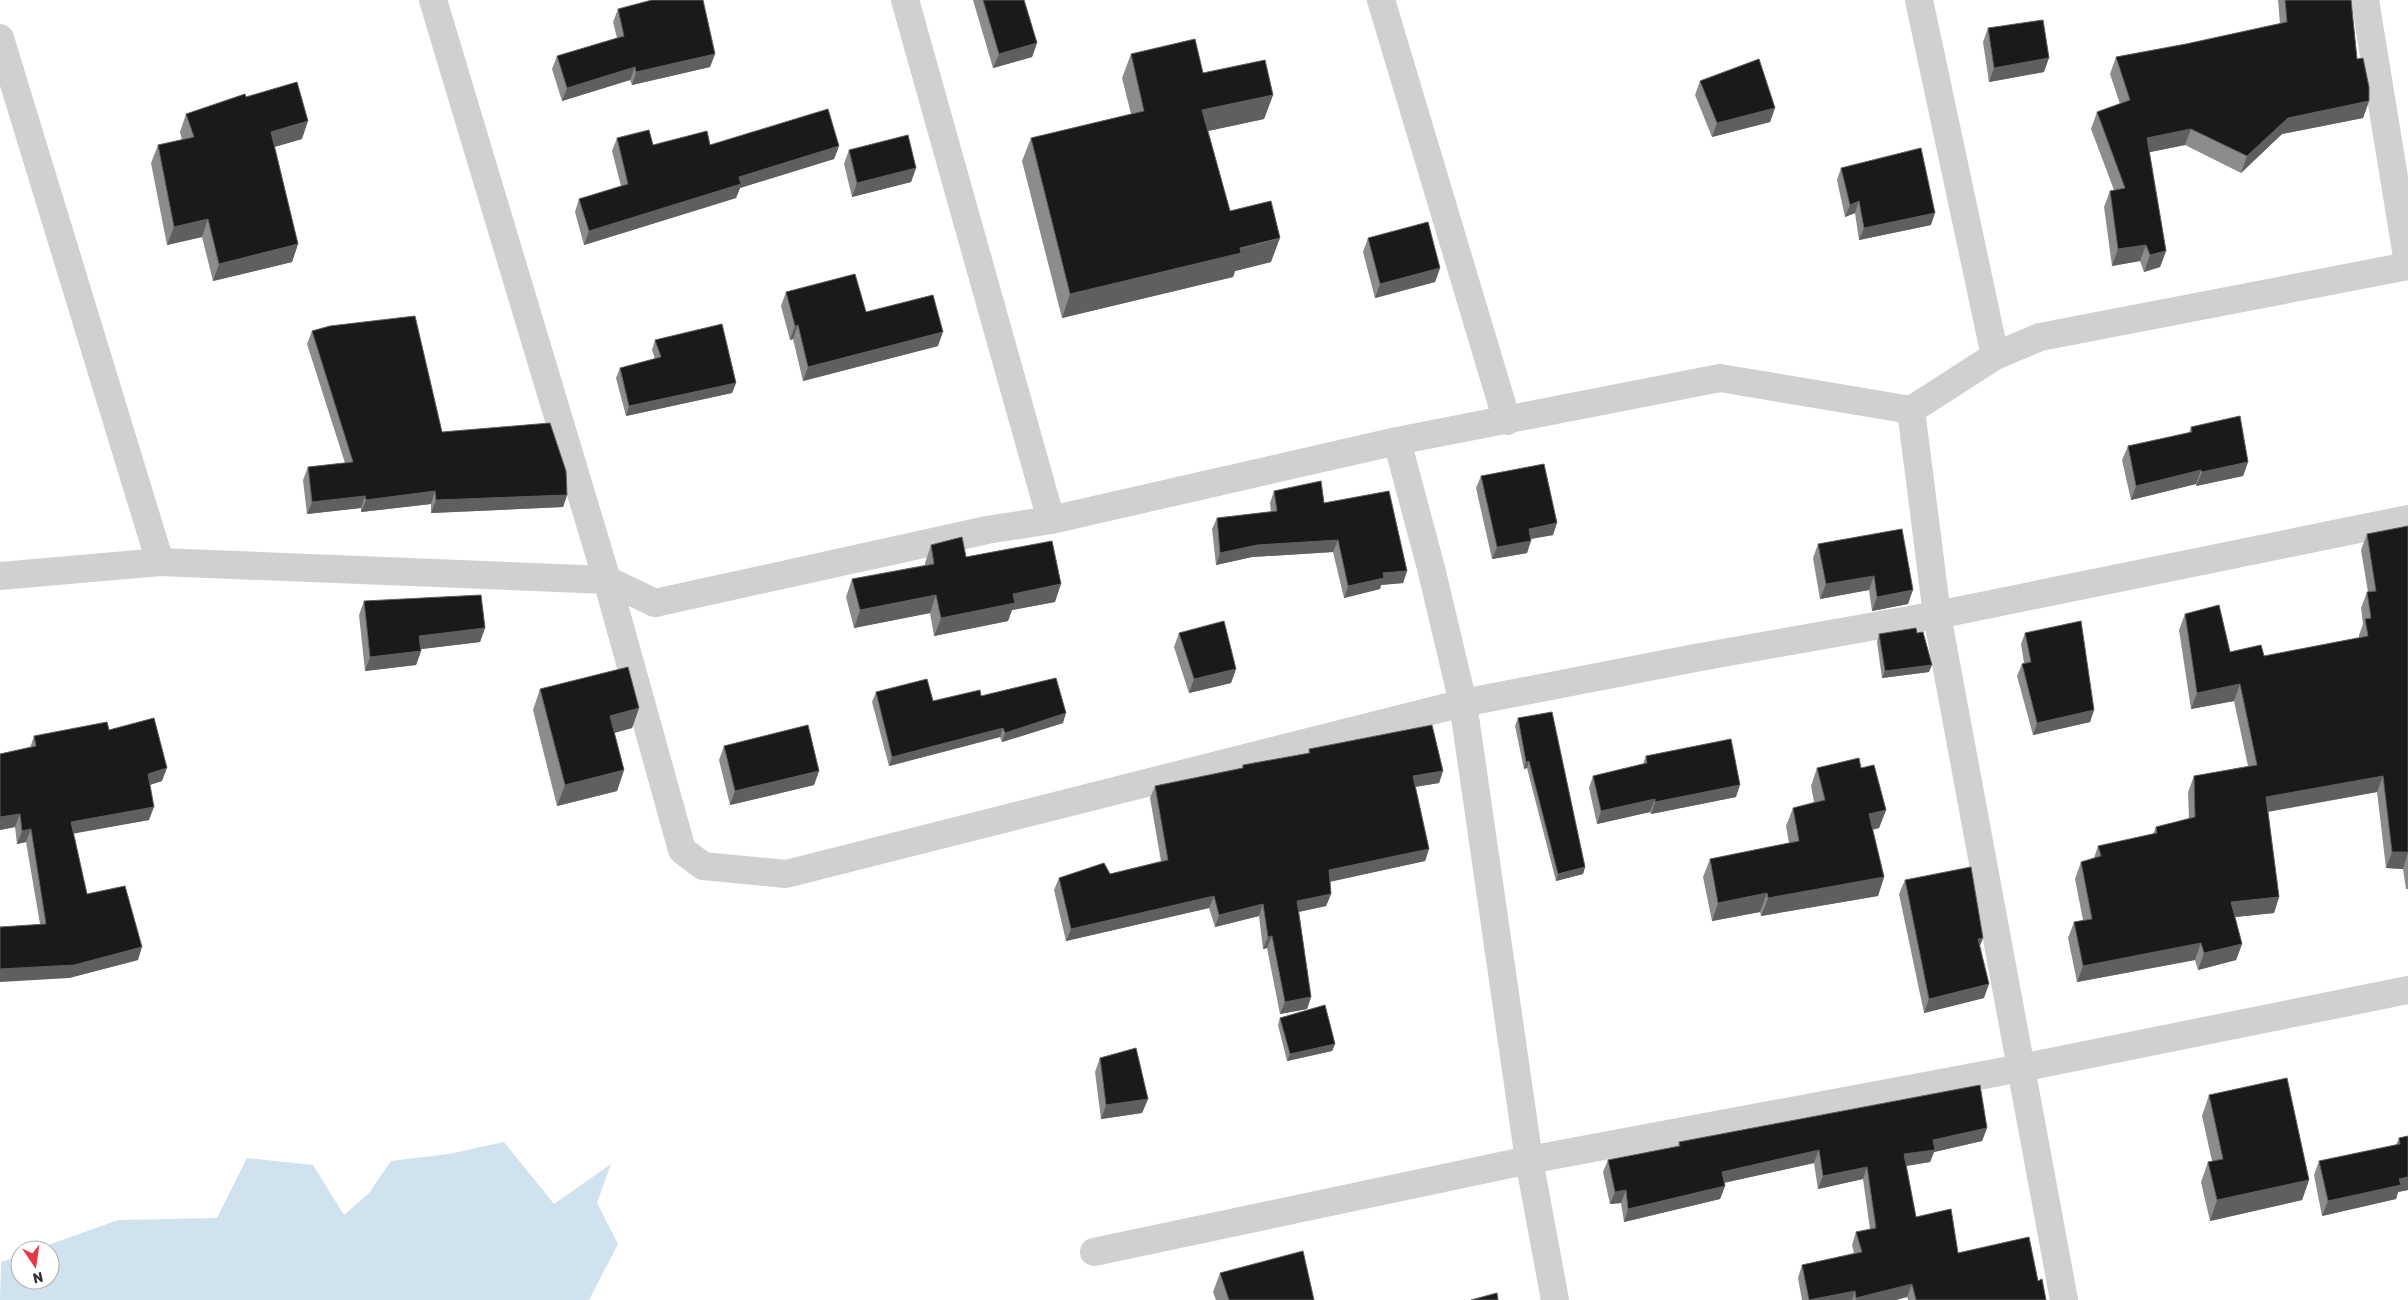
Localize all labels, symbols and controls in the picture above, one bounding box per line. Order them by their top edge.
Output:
north arrow [10,1240,60,1290]
text: N [31,1268,45,1287]

